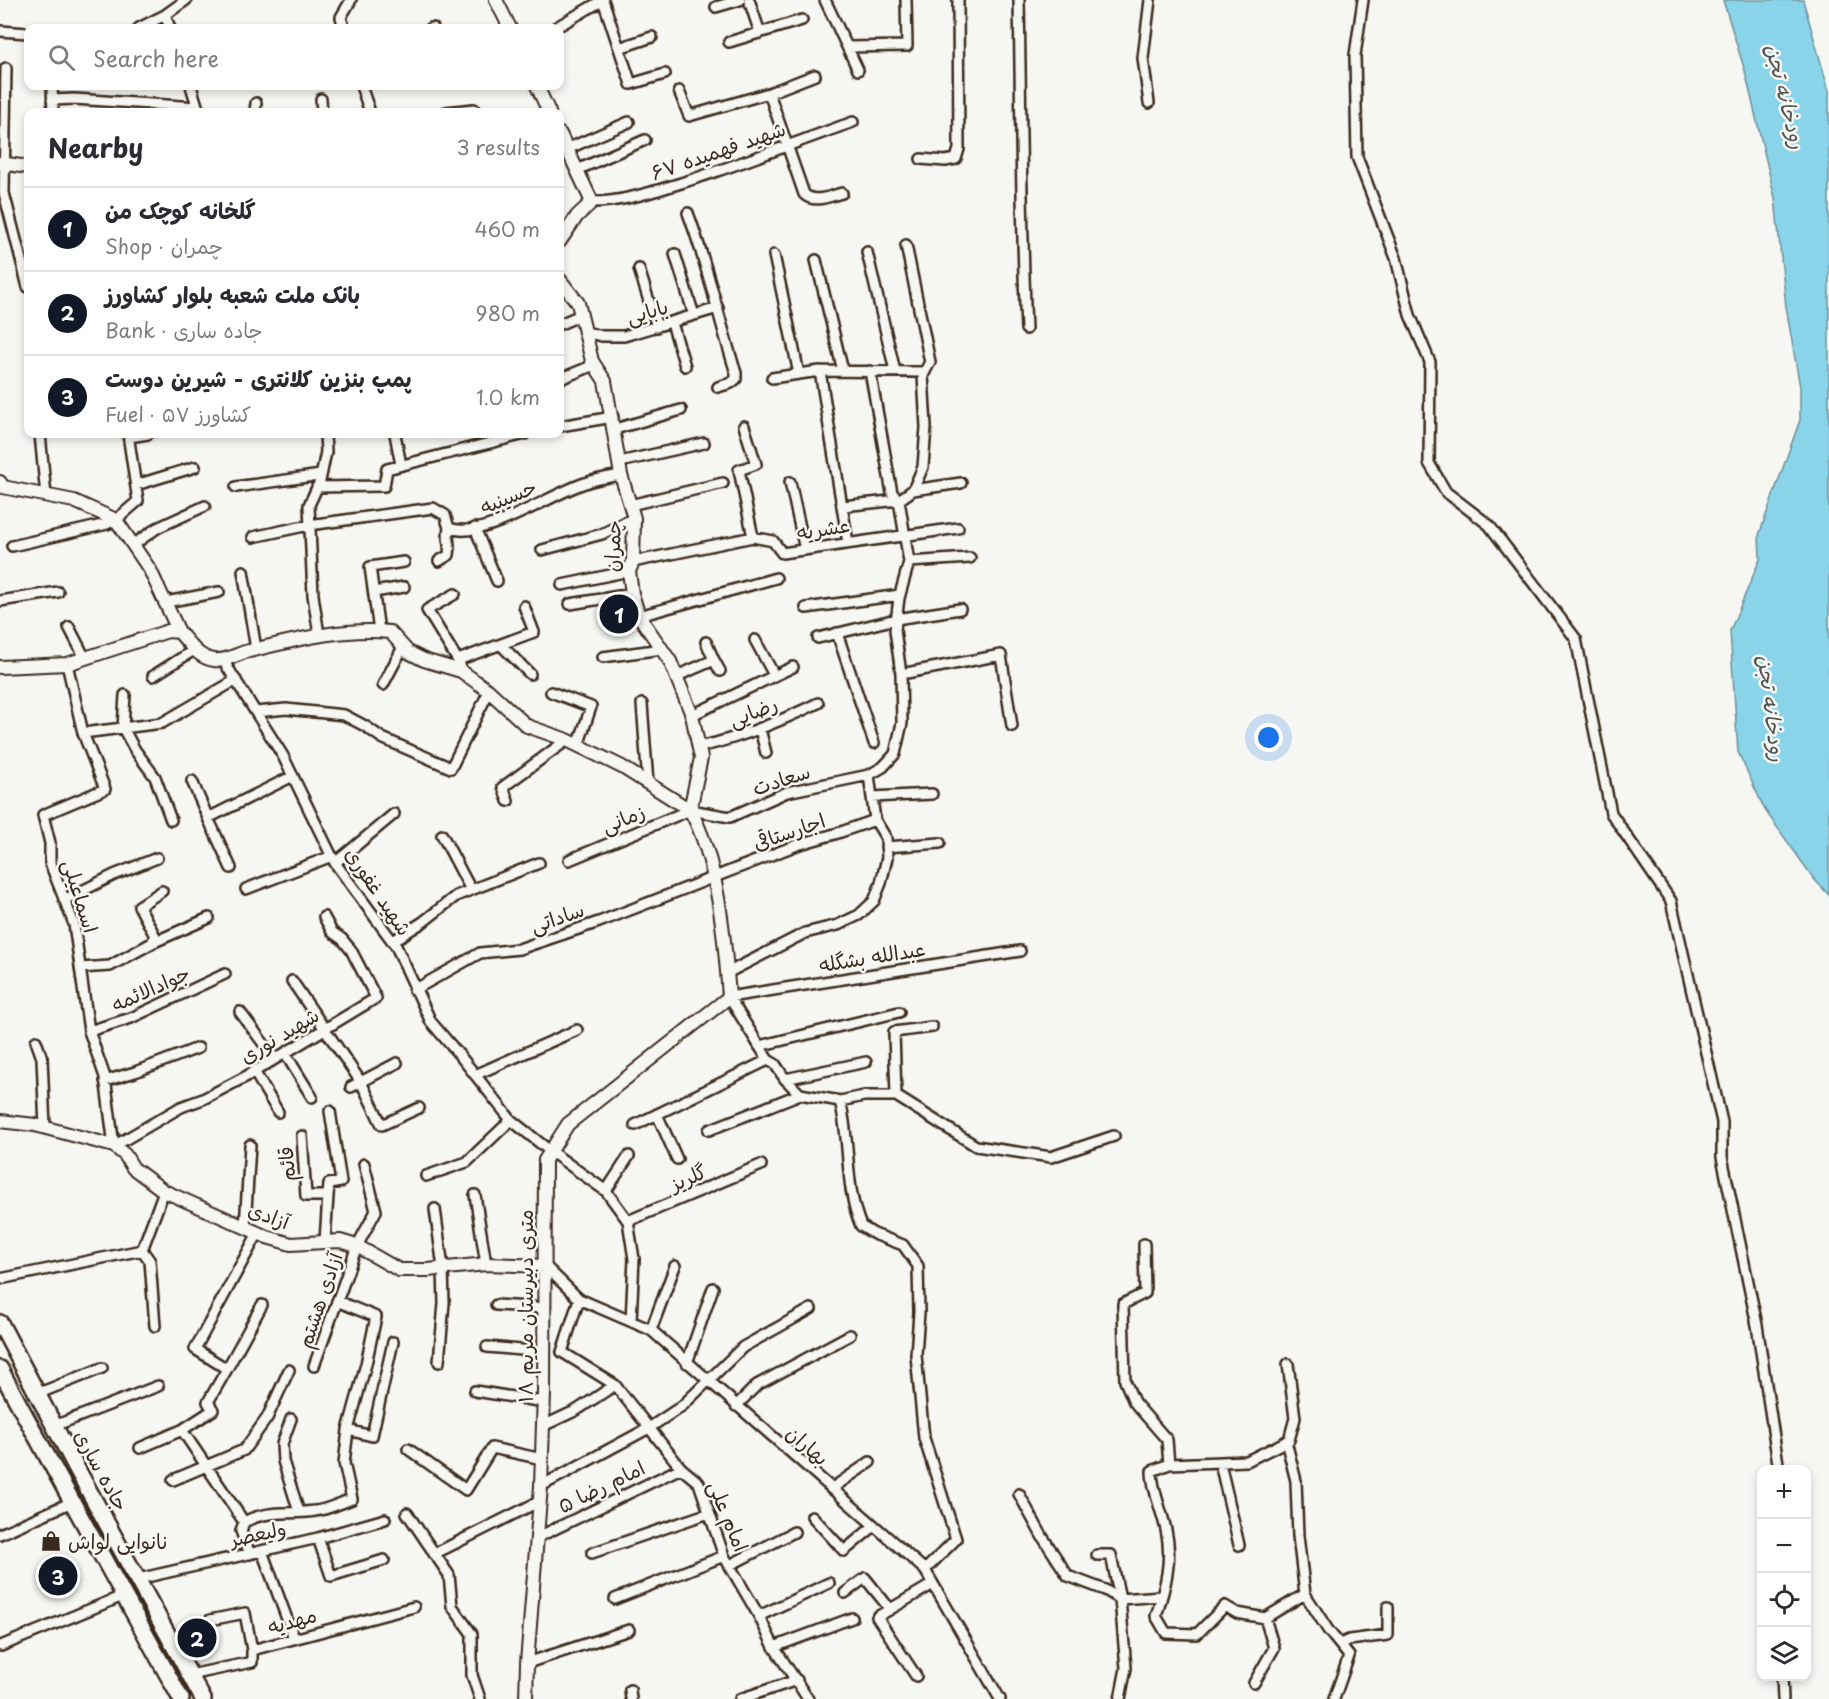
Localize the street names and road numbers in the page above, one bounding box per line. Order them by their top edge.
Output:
street label: شهید فهمیده ۶۷ [646,113,790,187]
street label: بابایی [623,291,671,331]
street label: حسینیه [475,471,541,521]
street label: عشریه [794,509,852,547]
street label: چمران [596,519,628,573]
street label: رضایی [724,688,782,734]
street label: سعادت [748,756,814,802]
street label: زمانی [597,796,649,840]
street label: اجارستاقی [749,805,829,857]
street label: شهید غفوری [338,841,420,941]
street label: اسماعیلی [56,856,106,936]
street label: ساداتی [526,894,588,940]
street label: عبدالله بشگله [817,933,927,979]
street label: جوادالائمه [106,957,194,1019]
street label: شهید نوری [234,999,324,1071]
street label: قائم [270,1146,303,1182]
street label: گلریز [663,1156,711,1199]
street label: آزادی [244,1194,295,1237]
street label: ۱۸ متری دبیرستان مریم [510,1209,541,1403]
street label: آزادی هشتم [289,1247,351,1352]
street label: بهاران [780,1418,836,1472]
street label: جاده ساری [67,1424,137,1516]
street label: امام رضا ۵ [552,1452,650,1521]
street label: امام علی [700,1476,757,1556]
street label: ولیعصر [225,1512,289,1554]
street label: مهدیه [264,1599,320,1641]

